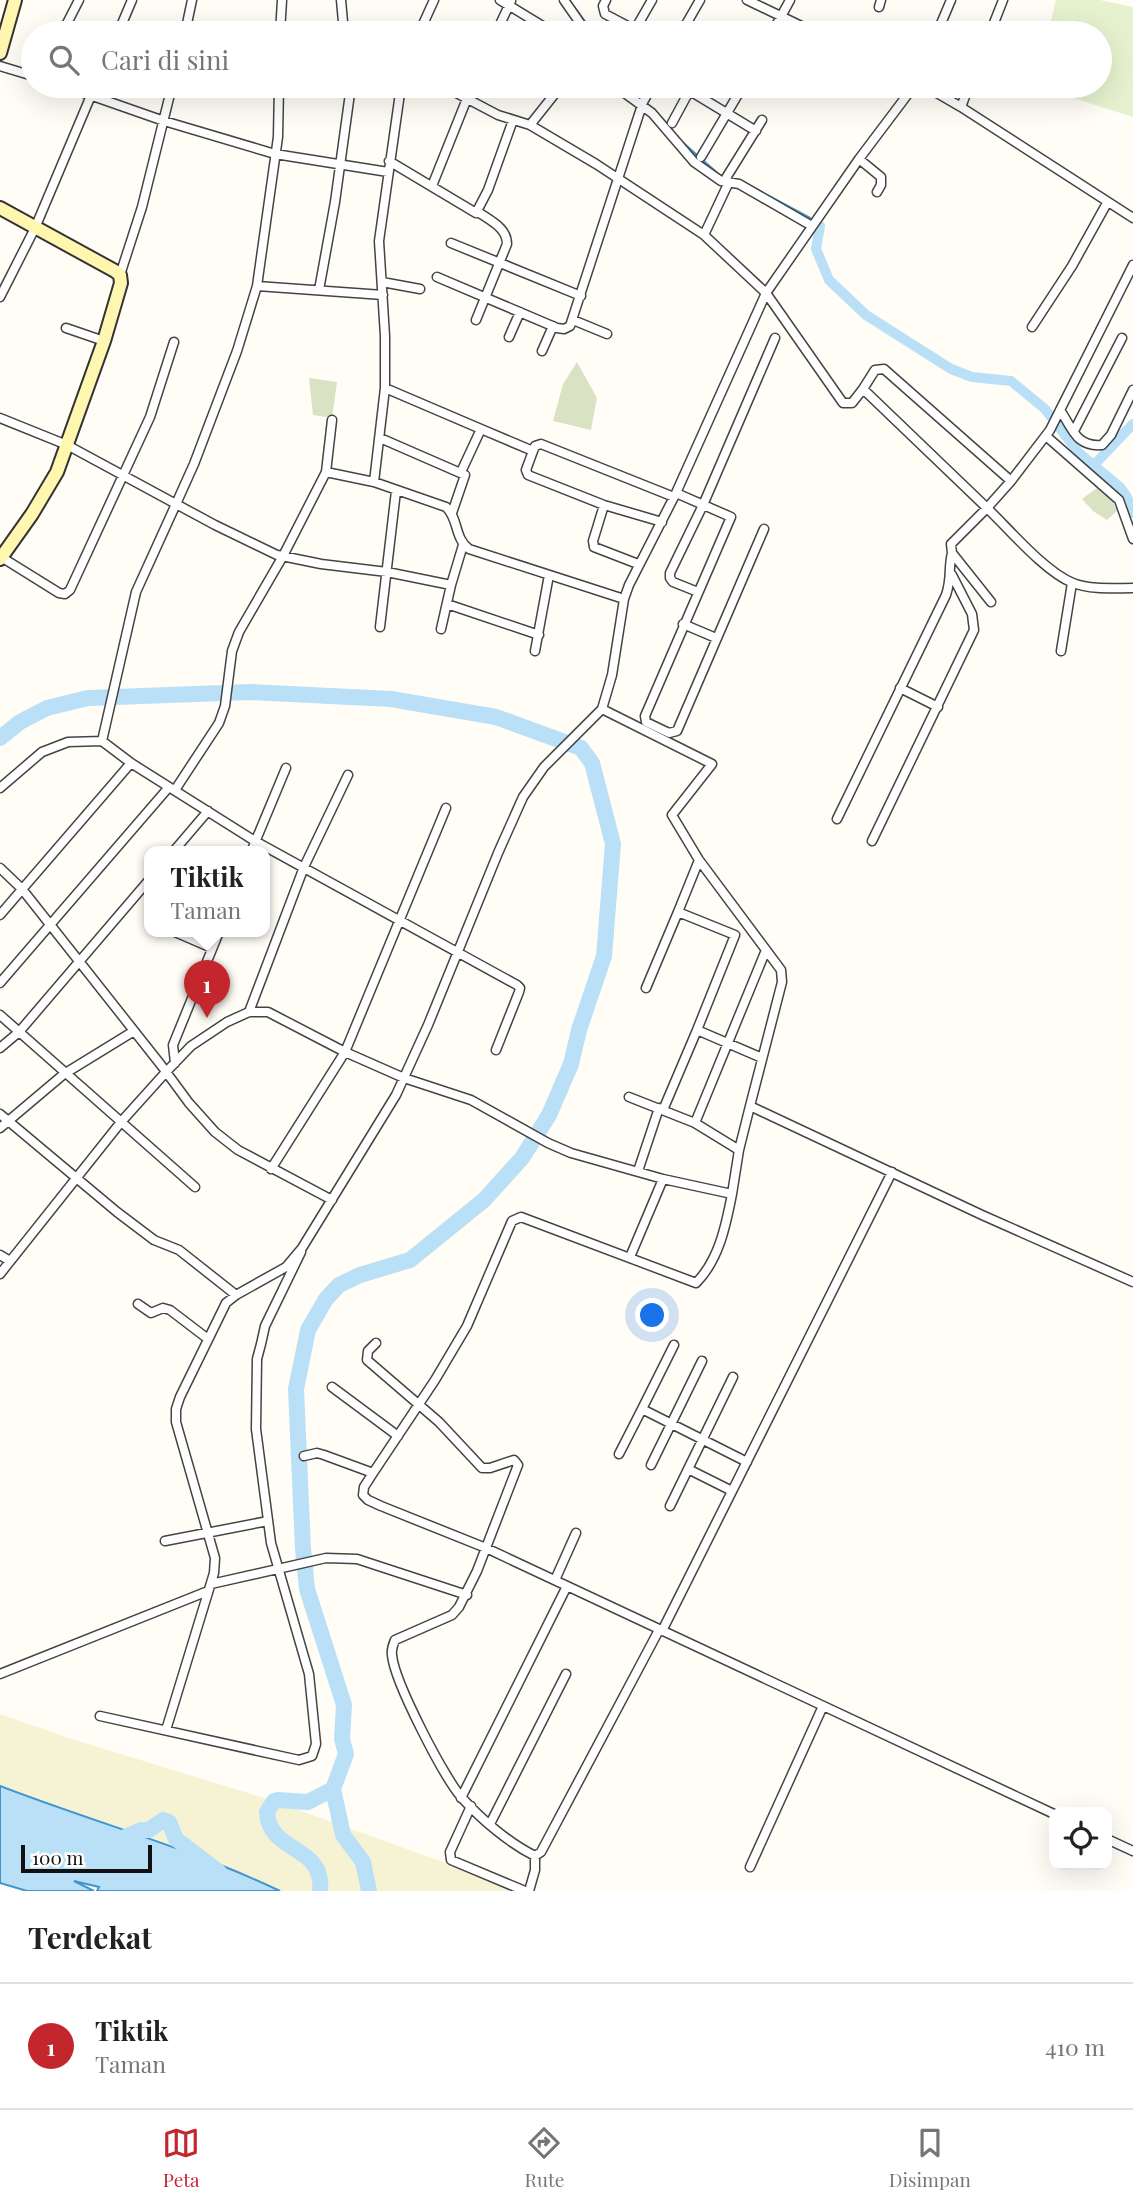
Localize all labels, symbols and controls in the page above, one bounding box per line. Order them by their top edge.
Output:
search box [21,21,1112,98]
icon: search [45,41,83,79]
text: Cari di sini [101,42,229,77]
popup [144,846,270,937]
text: Tiktik [170,859,244,894]
text: Taman [170,894,241,925]
pin: 1 [184,960,230,1018]
your location [635,1298,669,1332]
map controls [1049,1807,1112,1870]
button: locate [1049,1807,1112,1870]
scale bar [21,1842,152,1874]
text: 100 m [32,1844,83,1870]
text: Terdekat [28,1917,152,1957]
text: Tiktik [95,2013,168,2048]
text: 1 [47,2031,55,2062]
text: 410 m [1045,2031,1105,2062]
text: Taman [95,2048,166,2079]
tab: Peta [162,2124,200,2192]
tab: Rute [525,2124,564,2192]
tab: Disimpan [889,2124,971,2192]

